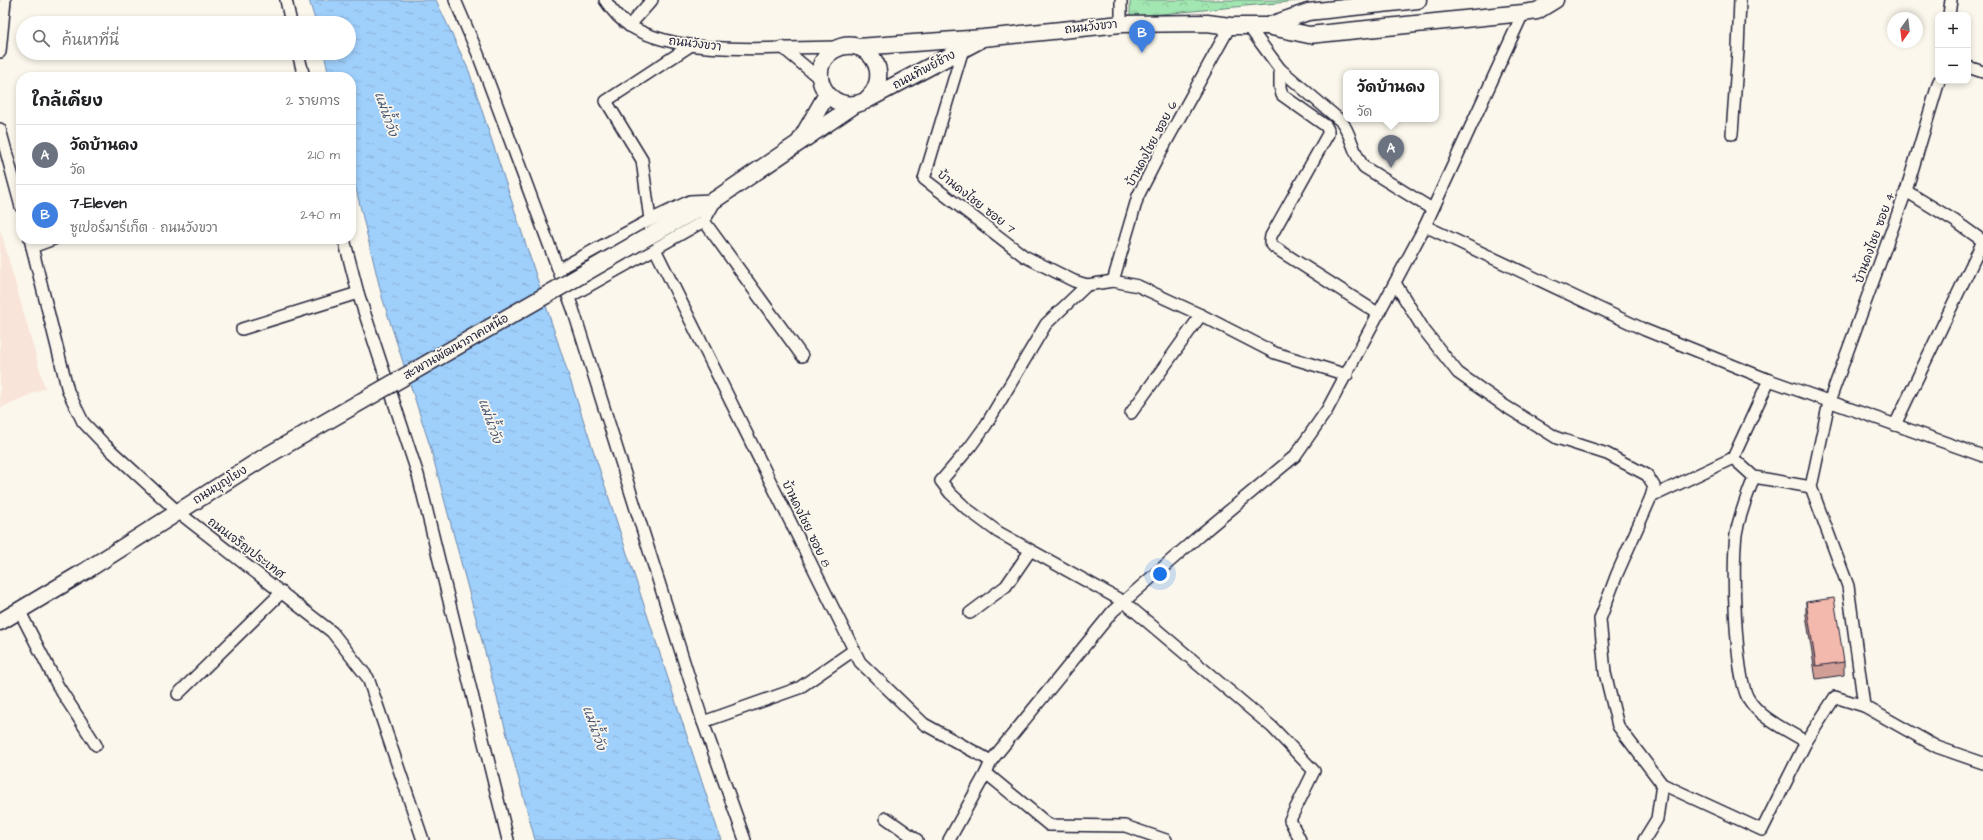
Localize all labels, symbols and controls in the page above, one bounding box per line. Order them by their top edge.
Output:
north arrow [1887,12,1923,48]
map controls [1935,12,1971,84]
button: + [1935,12,1971,48]
search box [16,16,356,60]
street label: ถนนวังขวา [1064,16,1118,38]
pin: B [1129,20,1155,53]
icon: search [30,27,52,49]
text: ค้นหาที่นี่ [62,30,119,51]
street label: ถนนวังขวา [668,32,722,56]
street label: ถนนทิพย์ช้าง [890,46,958,94]
button: − [1935,48,1971,84]
popup [1343,70,1439,122]
text: วัดบ้านดง [1357,77,1425,98]
water label: แม่น้ำวัง [370,88,406,140]
text: ใกล้เคียง [32,89,103,113]
text: 2 รายการ [286,92,340,110]
street label: บ้านดงไชย ซอย 6 [1122,98,1182,190]
text: วัด [1357,103,1372,121]
text: วัดบ้านดง [70,135,138,156]
pin: A [1378,135,1404,168]
text: A [41,146,49,164]
text: 210 m [307,146,340,164]
text: วัด [70,161,85,179]
street label: บ้านดงไชย ซอย 7 [933,166,1019,238]
street label: บ้านดงไชย ซอย 4 [1851,190,1899,286]
text: 7-Eleven [70,193,127,214]
text: B [40,206,50,224]
text: 240 m [300,206,340,224]
text: ซูเปอร์มาร์เก็ต · ถนนวังขวา [70,219,218,237]
street label: สะพานพัฒนาภาคเหนือ [400,310,512,384]
water label: แม่น้ำวัง [474,395,510,447]
street label: ถนนบุญโยง [190,461,251,508]
street label: บ้านดงไชย ซอย 8 [777,477,835,571]
street label: ถนนเจริญประเทศ [204,513,289,583]
your location [1150,564,1170,584]
water label: แม่น้ำวัง [578,702,614,754]

